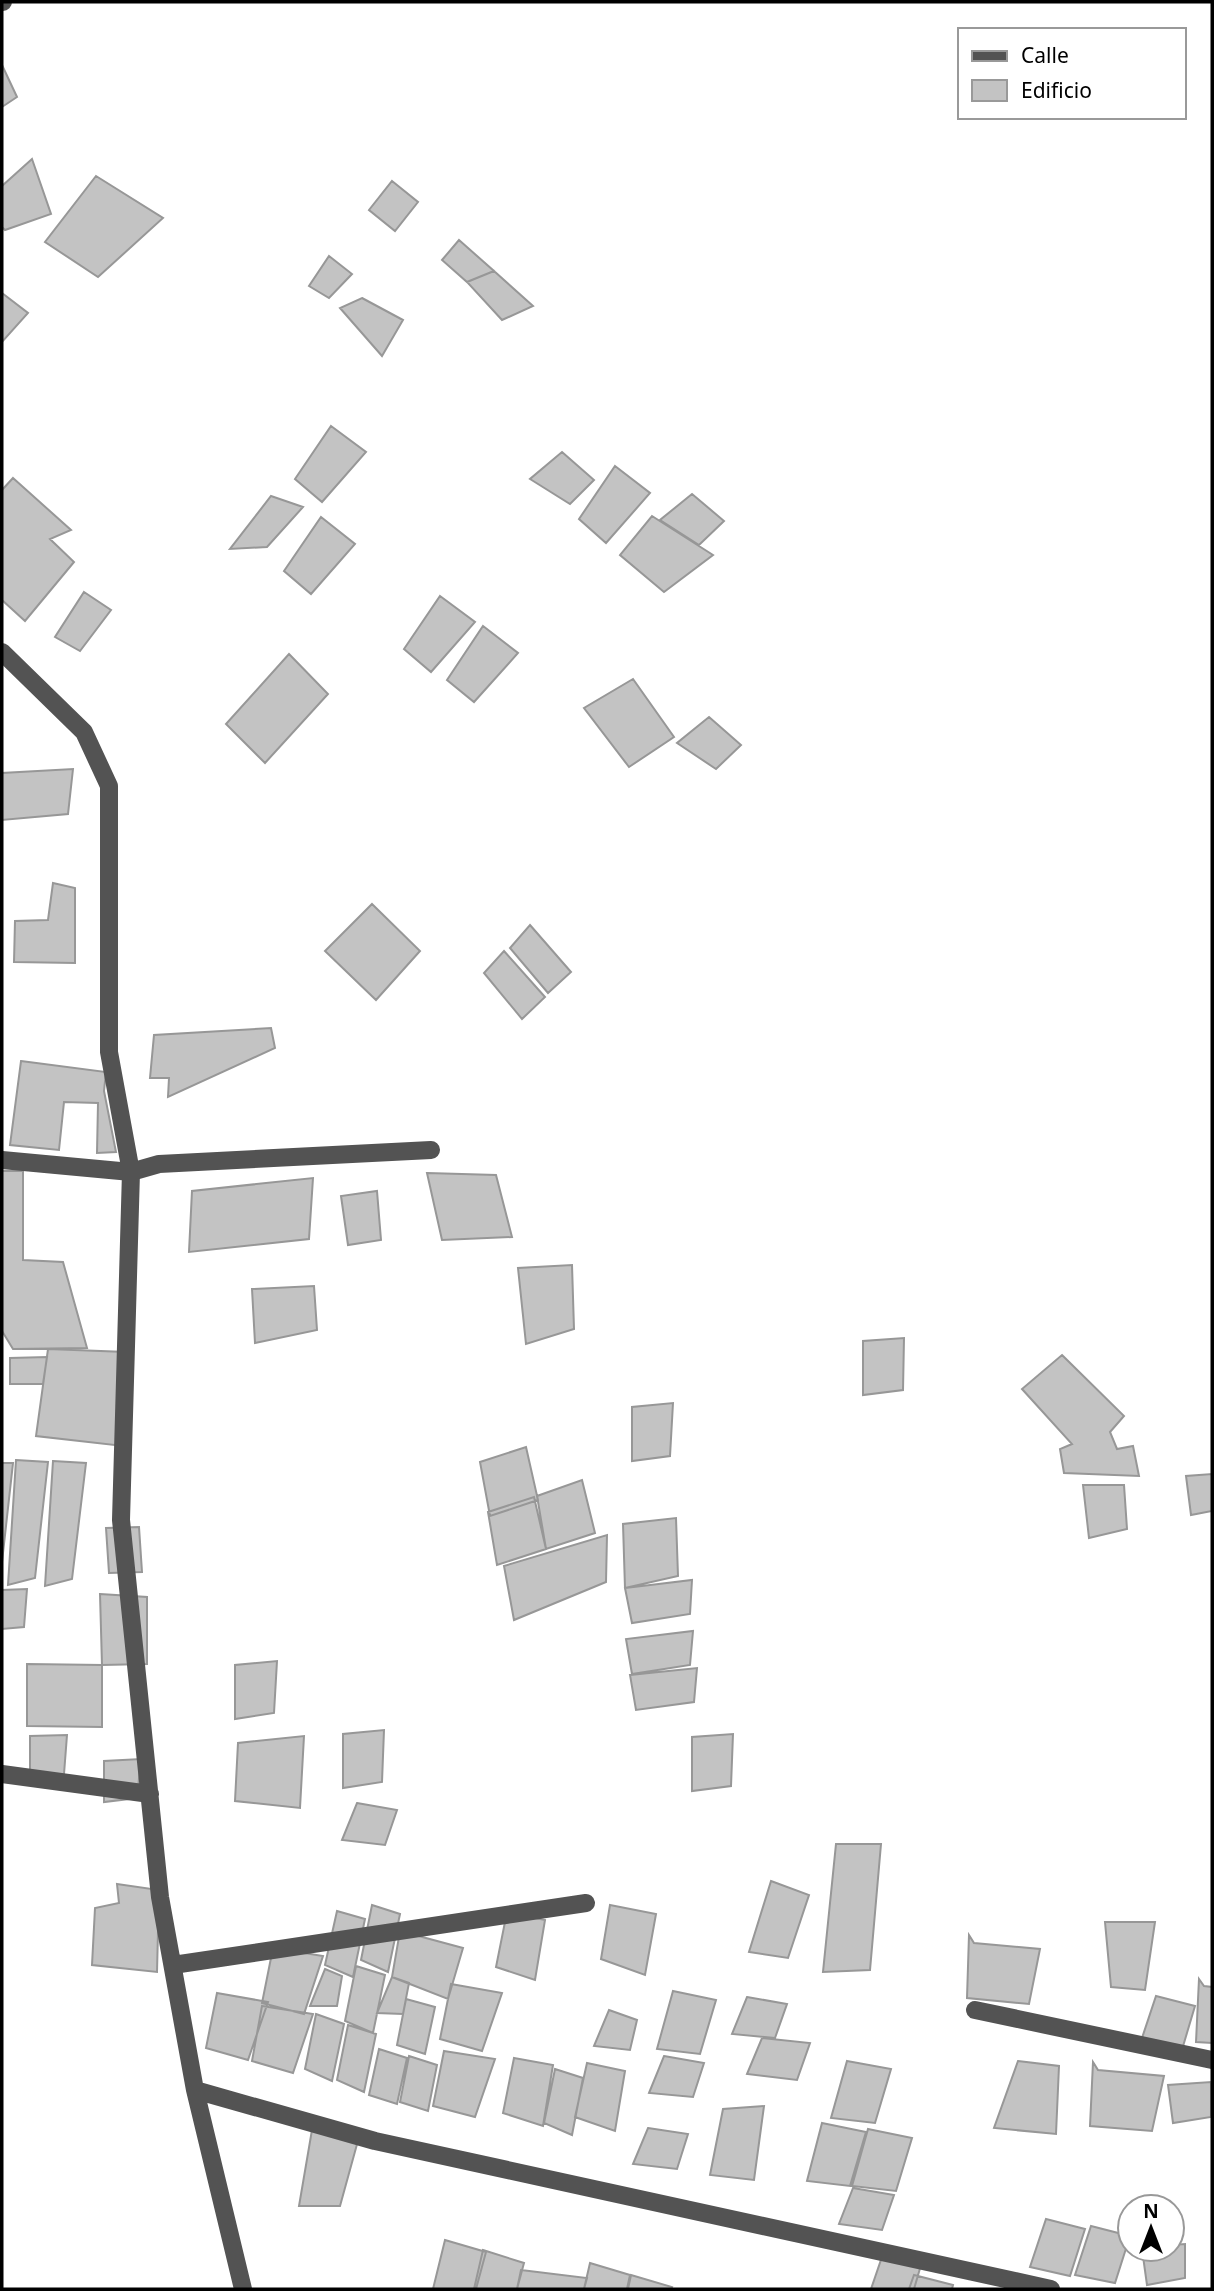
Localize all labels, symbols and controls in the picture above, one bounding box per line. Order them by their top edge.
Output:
legend [958,28,1186,119]
text: Calle [1021,41,1069,69]
text: Edificio [1021,76,1092,104]
north arrow [1116,2193,1186,2263]
text: N [1143,2198,1159,2224]

